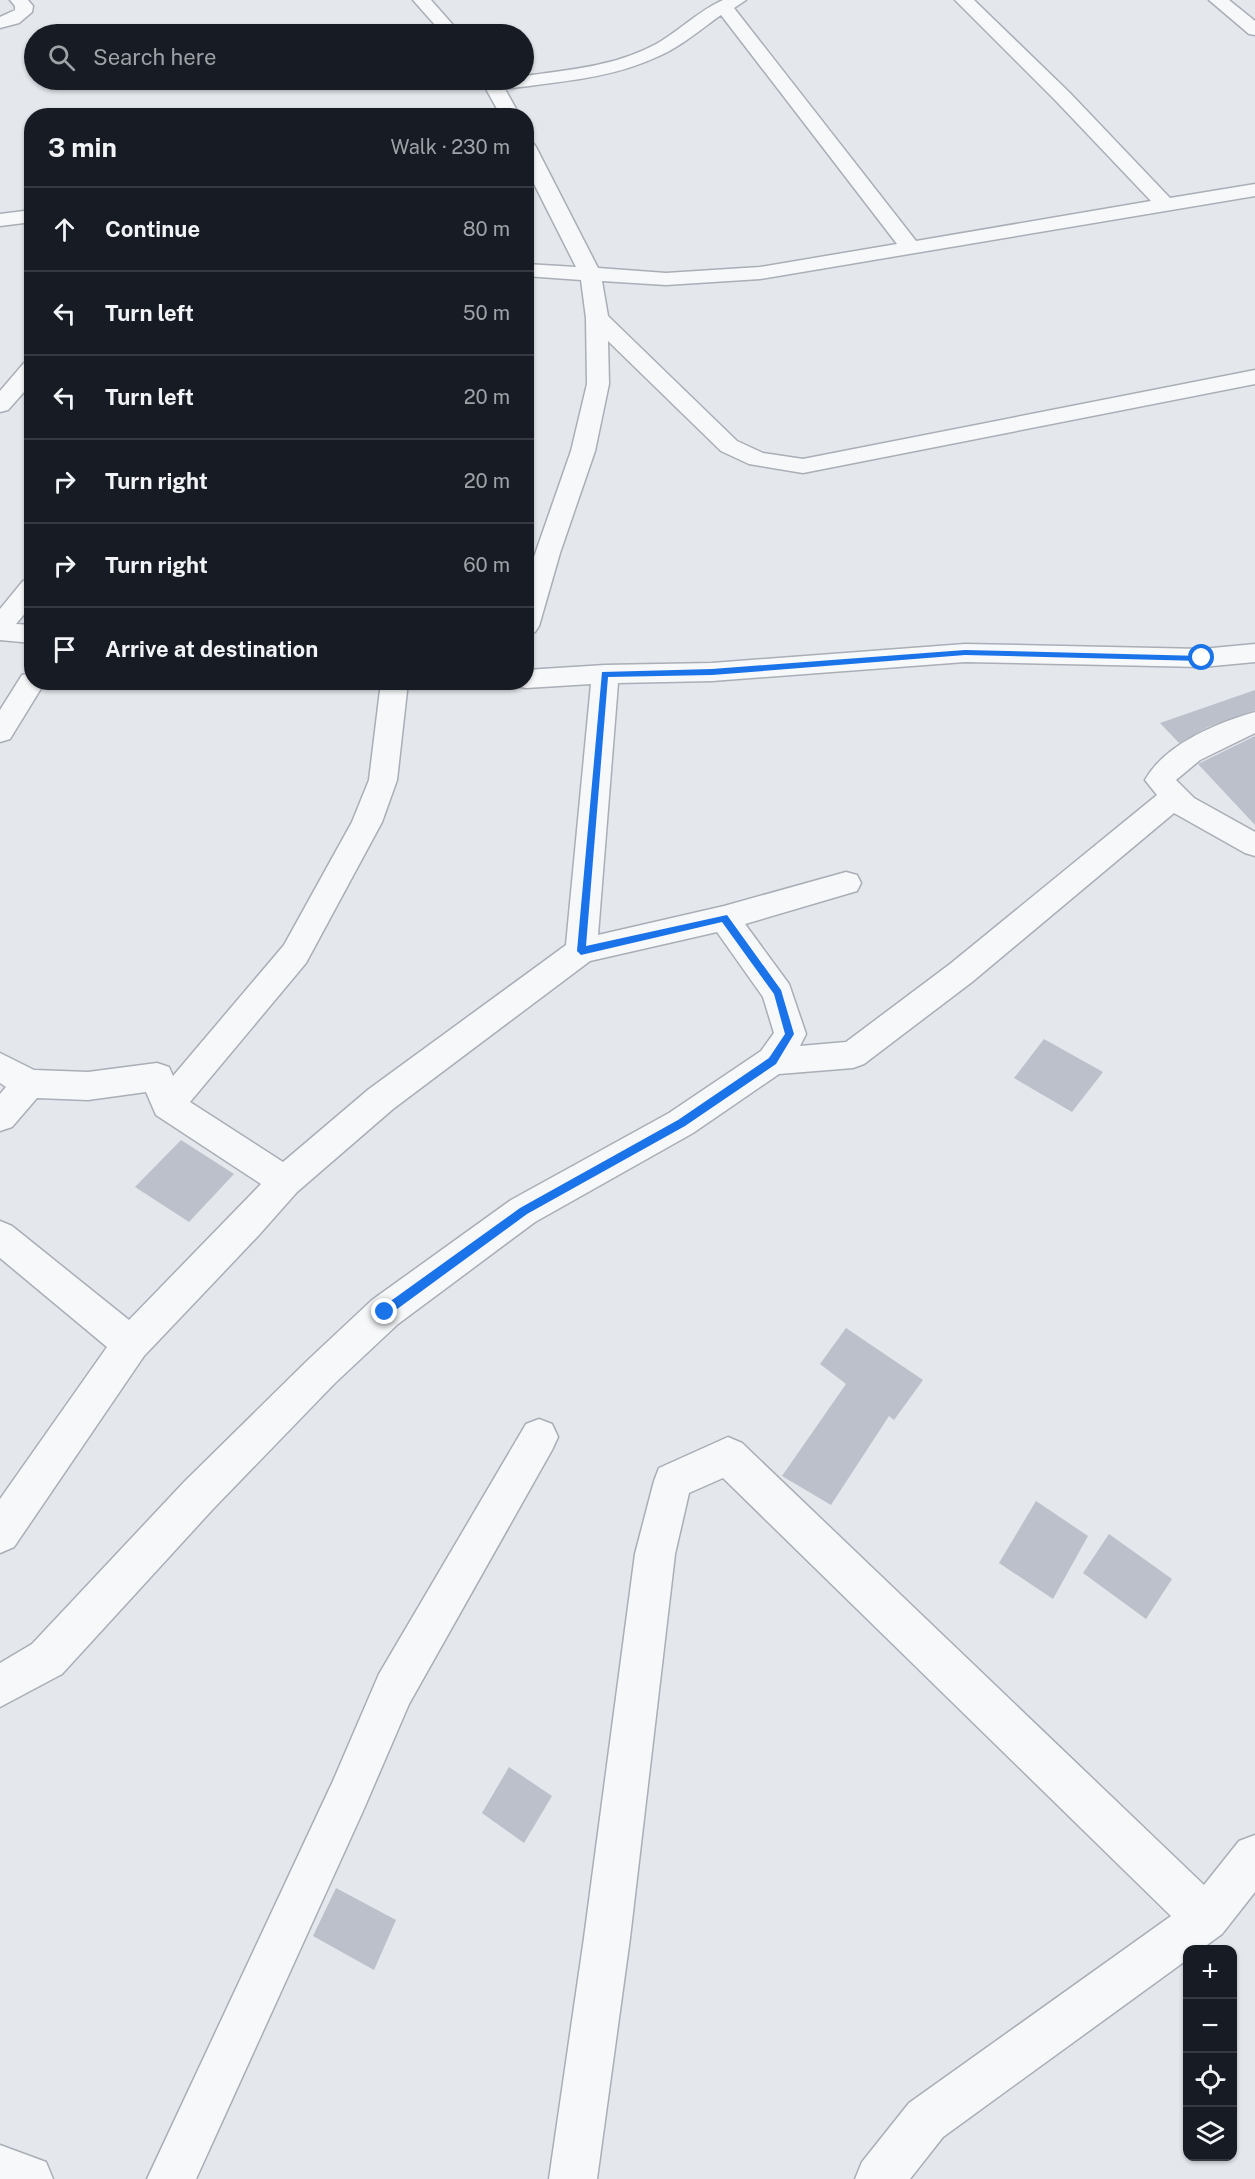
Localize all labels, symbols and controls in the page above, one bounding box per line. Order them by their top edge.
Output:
search box [24,24,534,90]
icon: search [45,41,78,74]
text: Search here [93,44,217,70]
text: 3 min [48,132,117,163]
text: Walk · 230 m [391,135,510,159]
icon: ahead [48,213,81,246]
text: Continue [105,216,200,242]
text: 80 m [463,217,510,241]
icon: left [48,297,81,330]
text: Turn left [105,300,194,326]
text: 50 m [463,301,510,325]
icon: left [48,381,81,414]
text: Turn left [105,384,194,410]
text: 20 m [464,385,510,409]
icon: right [48,465,81,498]
text: Turn right [105,468,208,494]
text: 20 m [464,469,510,493]
icon: right [48,549,81,582]
text: Turn right [105,552,208,578]
text: 60 m [463,553,510,577]
icon: arrive [48,633,81,666]
text: Arrive at destination [105,636,318,662]
route start [1188,644,1214,670]
route end [371,1298,397,1324]
map controls [1183,1945,1237,2161]
button: + [1183,1945,1237,1999]
button: − [1183,1999,1237,2053]
button: locate [1183,2053,1237,2107]
button: layers [1183,2107,1237,2161]

